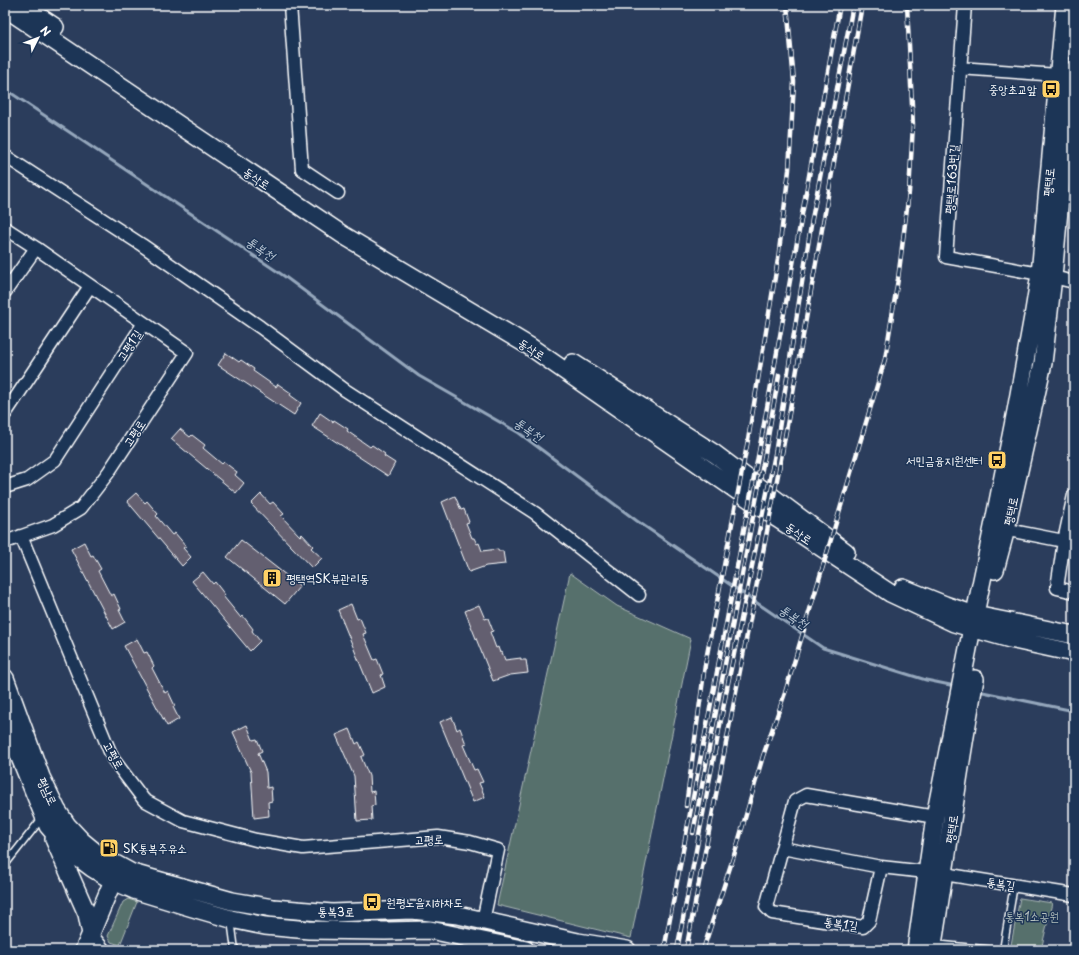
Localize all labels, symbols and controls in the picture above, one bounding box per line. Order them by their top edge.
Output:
north arrow [18,18,58,58]
text: N [37,22,55,40]
bus stop icon: 중앙초교앞 [1040,78,1062,100]
place label: 중앙초교앞 [989,80,1037,98]
street label: 평택로163번길 [940,143,962,214]
street label: 동삭로 [240,162,274,194]
street label: 평택로 [1038,167,1058,197]
water label: 통복천 [243,231,281,266]
street label: 고평1길 [112,325,146,364]
street label: 동삭로 [515,334,549,364]
water label: 통복천 [511,412,549,447]
street label: 고평로 [119,416,149,450]
bus stop icon: 서민금융지원센터 [986,449,1008,471]
place label: 서민금융지원센터 [906,451,983,469]
street label: 평택로 [998,495,1022,527]
street label: 동삭로 [782,517,816,549]
building icon: 평택역SK뷰관리동 [261,567,283,589]
place label: 평택역SK뷰관리동 [286,569,369,587]
water label: 통복천 [776,599,814,634]
street label: 고평로 [99,738,129,772]
street label: 평남로 [34,774,62,808]
street label: 평택로 [940,813,962,845]
street label: 고평로 [414,829,444,849]
fuel station icon: SK통복주유소 [98,837,120,859]
place label: SK통복주유소 [123,839,187,857]
street label: 통복길 [985,872,1017,894]
bus stop icon: 원평노을지하차도 [361,891,383,913]
place label: 원평노을지하차도 [386,893,463,911]
street label: 통복3로 [317,902,355,920]
park label: 통복1소공원 [1005,907,1059,925]
street label: 통복1길 [823,912,860,934]

